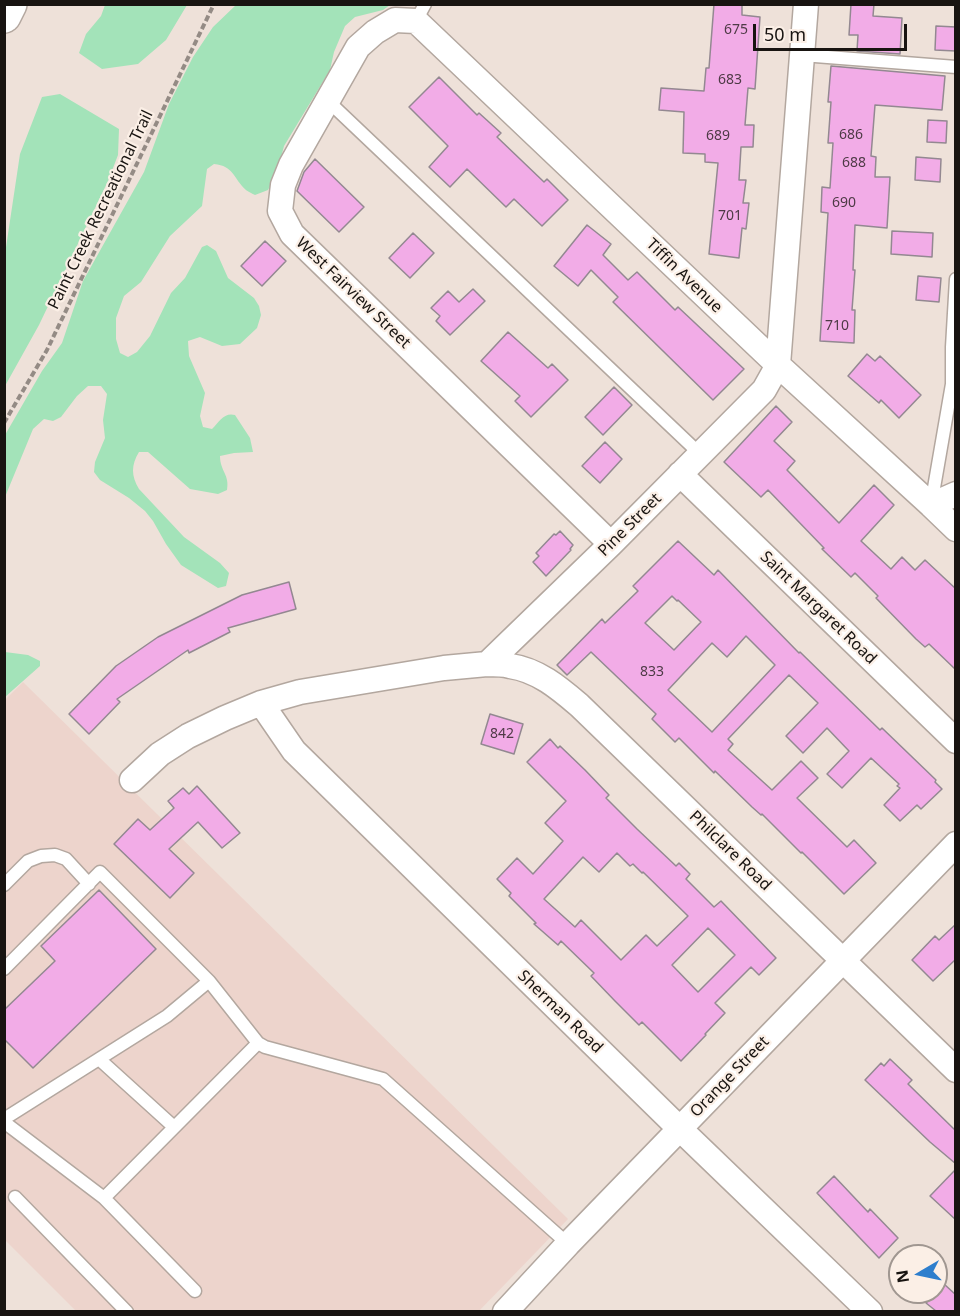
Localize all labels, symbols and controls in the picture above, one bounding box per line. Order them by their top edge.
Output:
scale bar [756,12,910,50]
house number: 675 [724,22,748,38]
text: 50 m [764,22,806,46]
house number: 683 [718,72,742,88]
street label: Paint Creek Recreational Trail [44,107,158,313]
house number: 686 [839,127,863,143]
house number: 689 [706,128,730,144]
house number: 688 [842,155,866,171]
house number: 690 [832,195,856,211]
house number: 701 [718,208,742,224]
street label: West Fairview Street [292,233,414,353]
street label: Tiffin Avenue [642,235,726,317]
house number: 710 [825,318,849,334]
street label: Pine Street [594,489,666,561]
street label: Saint Margaret Road [756,548,880,668]
house number: 833 [640,664,664,680]
house number: 842 [490,726,514,742]
street label: Philclare Road [685,807,775,895]
street label: Sherman Road [514,967,606,1057]
street label: Orange Street [687,1032,773,1122]
north arrow [888,1244,948,1304]
text: N [890,1268,914,1285]

